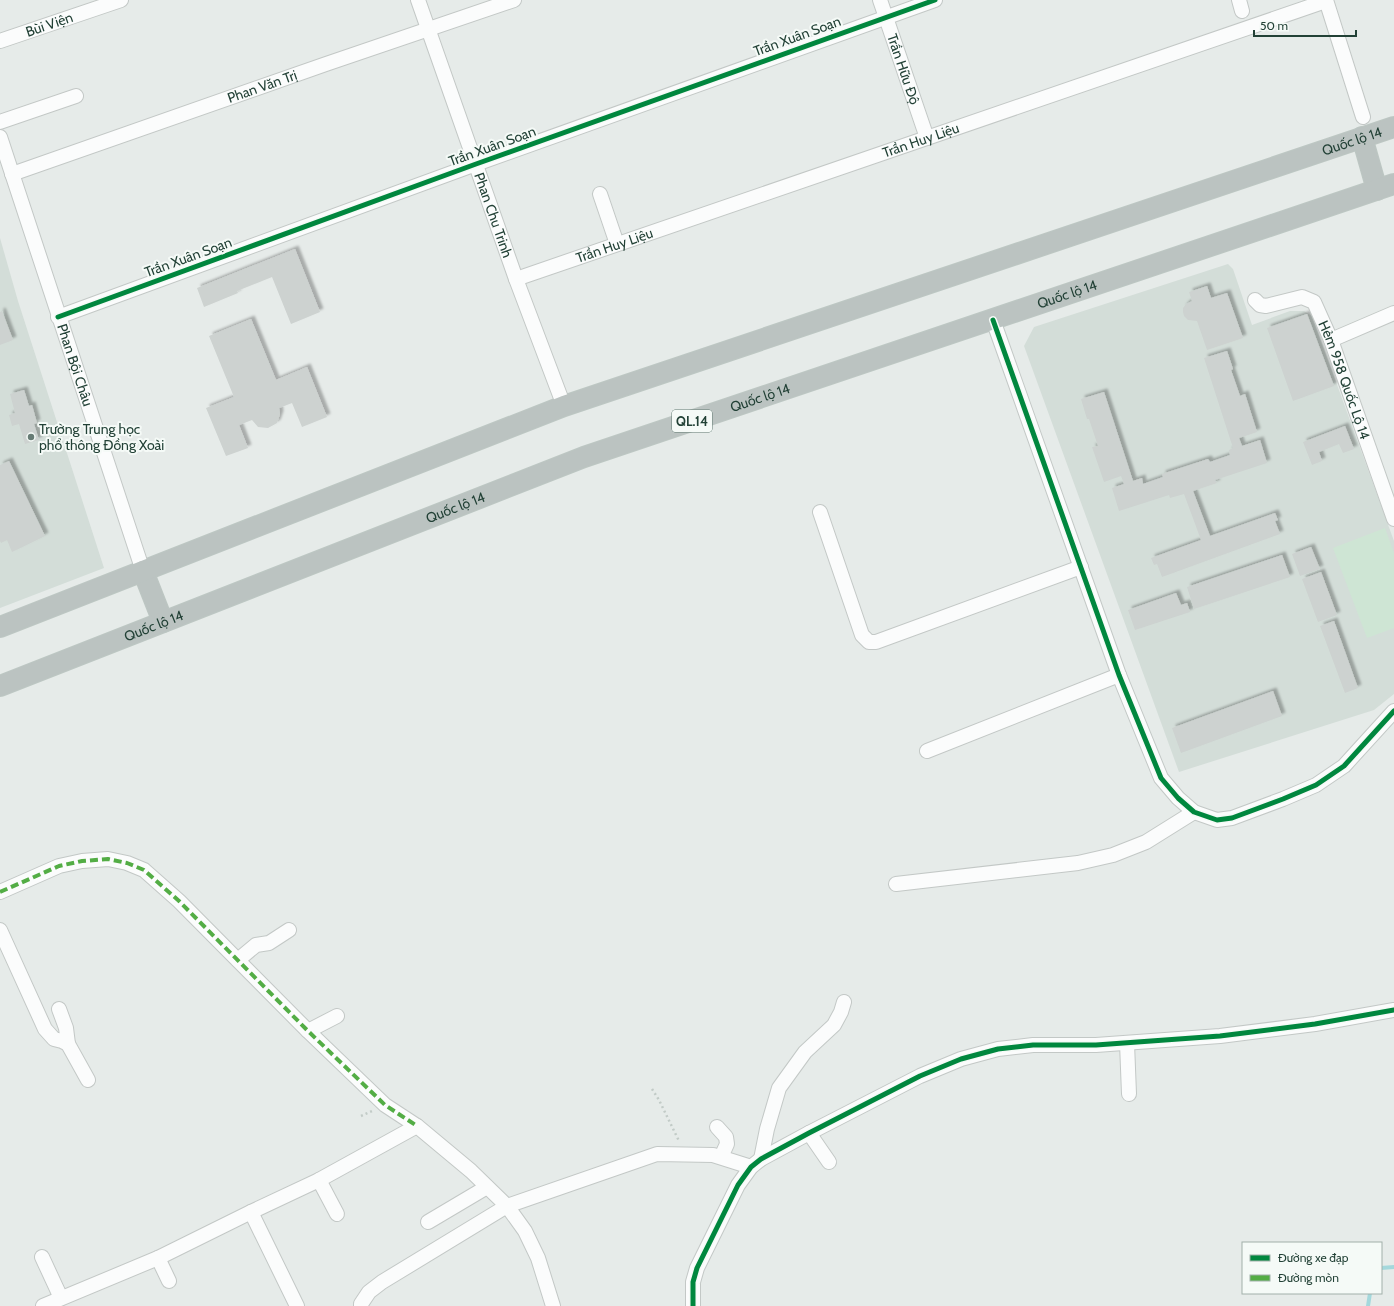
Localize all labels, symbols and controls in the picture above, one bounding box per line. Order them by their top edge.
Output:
street label: Bùi Viện [23,8,75,41]
street label: Trần Xuân Soạn [751,12,843,60]
scale bar [1254,12,1356,38]
text: 50 m [1260,18,1288,33]
street label: Trần Hữu Độ [883,31,924,107]
street label: Phan Văn Trị [225,66,299,107]
street label: Trần Huy Liệu [880,119,962,162]
street label: Trần Xuân Soạn [446,122,538,170]
street label: Quốc lộ 14 [1320,123,1384,160]
street label: Phan Chu Trinh [470,170,517,260]
street label: Trần Huy Liệu [574,224,655,267]
street label: Trần Xuân Soạn [142,233,234,281]
street label: Quốc lộ 14 [1035,276,1099,313]
street label: Hẻm 958 Quốc Lộ 14 [1314,318,1374,442]
street label: Phan Bội Châu [53,321,97,408]
street label: Quốc lộ 14 [728,379,792,416]
road number: QL.14 [672,410,712,432]
place label: Trường Trung học phổ thông Đồng Xoài [39,420,164,454]
marker: Trường Trung học phổ thông Đồng Xoài [26,432,36,442]
street label: Quốc lộ 14 [423,488,487,527]
street label: Quốc lộ 14 [121,606,186,645]
legend [1242,1242,1382,1294]
text: Đường xe đạp [1278,1250,1349,1265]
text: Đường mòn [1278,1270,1339,1285]

